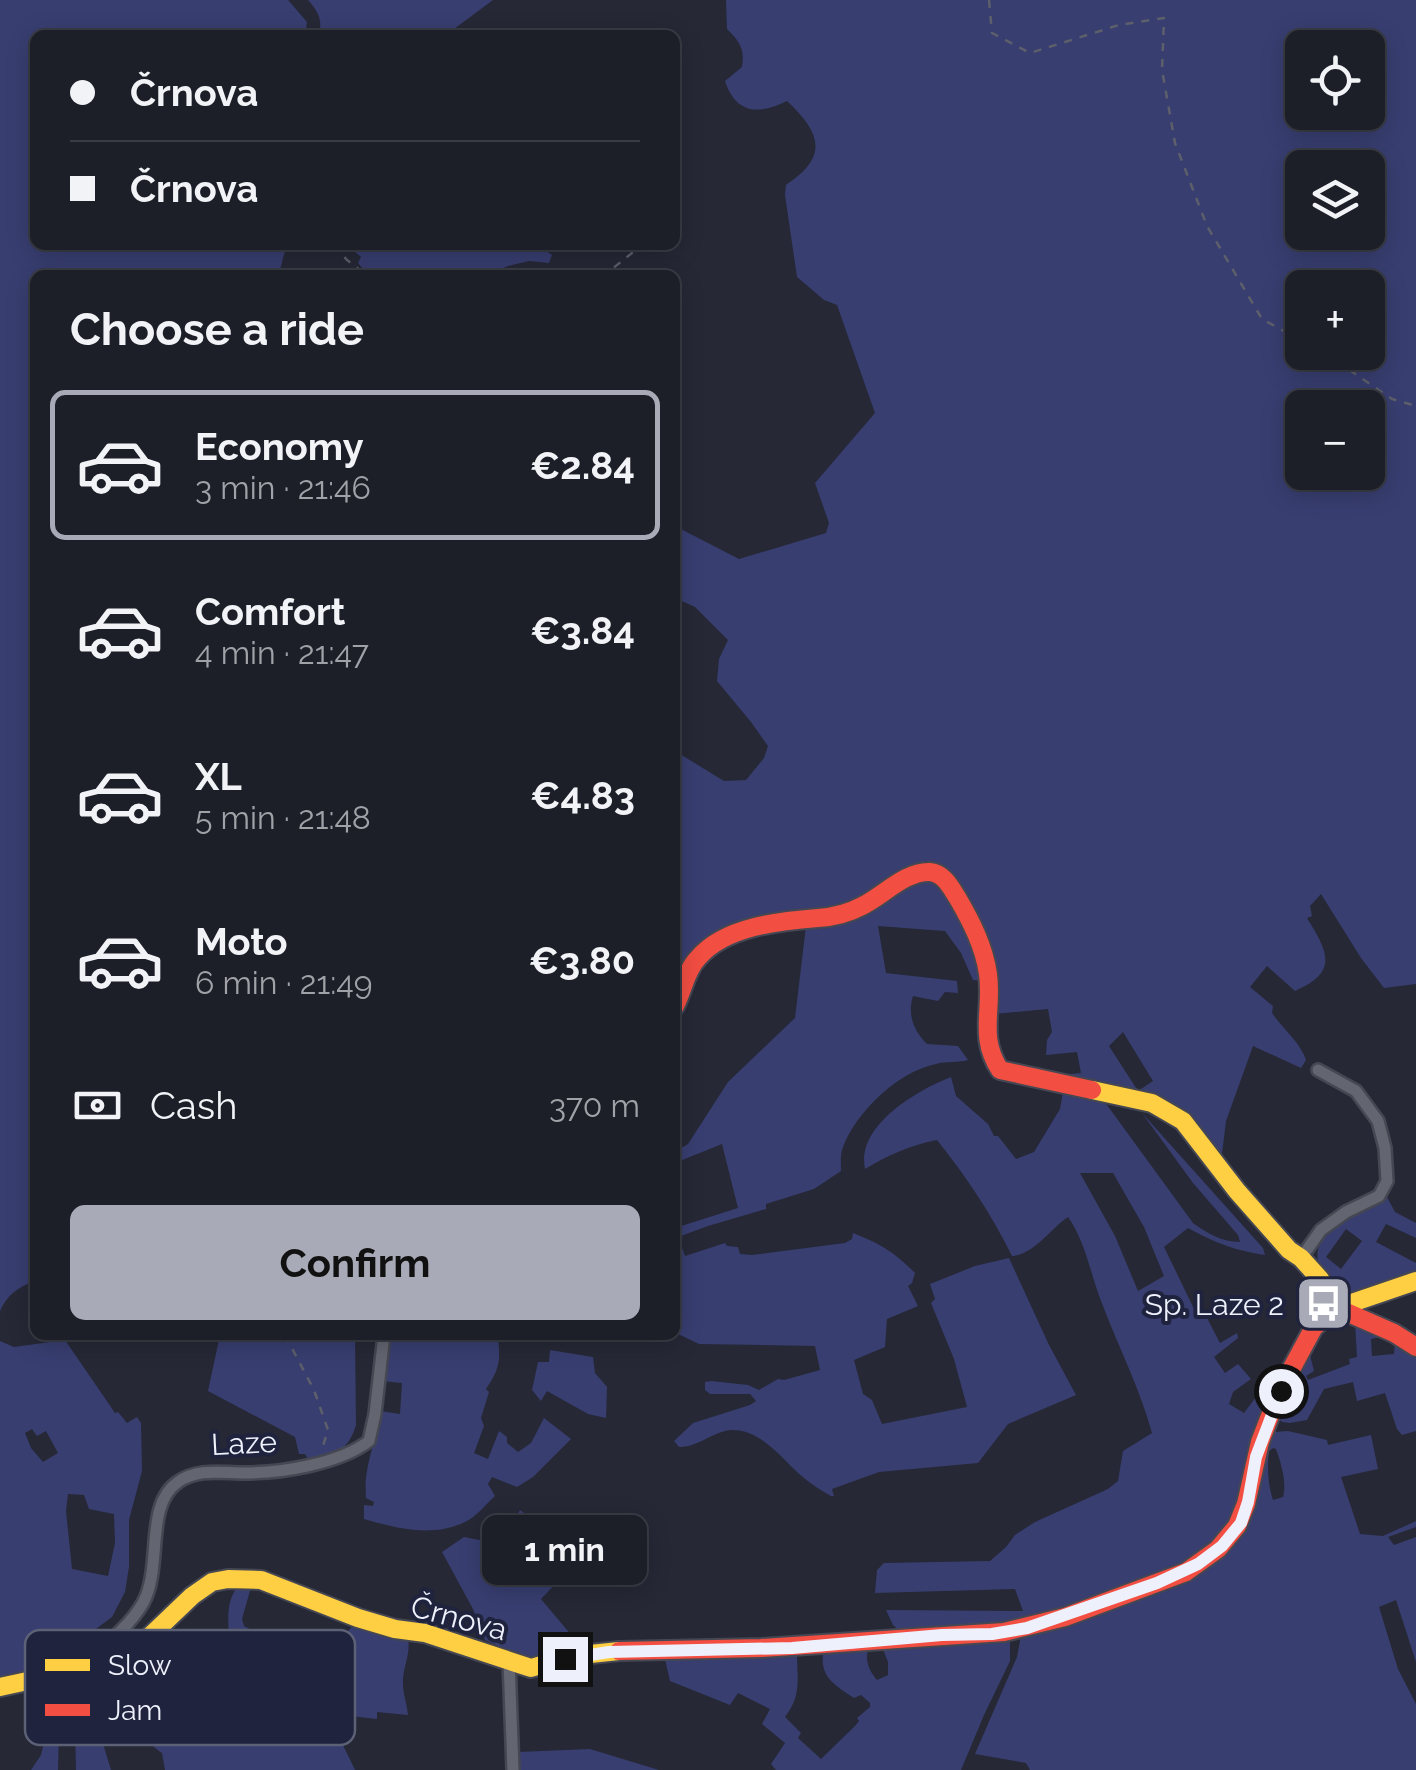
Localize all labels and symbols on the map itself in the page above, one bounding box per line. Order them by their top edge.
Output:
bus stop icon: Sp. Laze 2 [1293,1274,1353,1334]
place label: Sp. Laze 2 [1145,1287,1284,1322]
route start [1259,1369,1304,1414]
street label: Laze [210,1424,278,1462]
callout: 1 min [482,1514,648,1584]
street label: Črnova [407,1588,511,1648]
legend [25,1630,355,1745]
route end [543,1637,588,1682]
text: Slow [108,1649,172,1682]
text: Jam [108,1694,162,1727]

